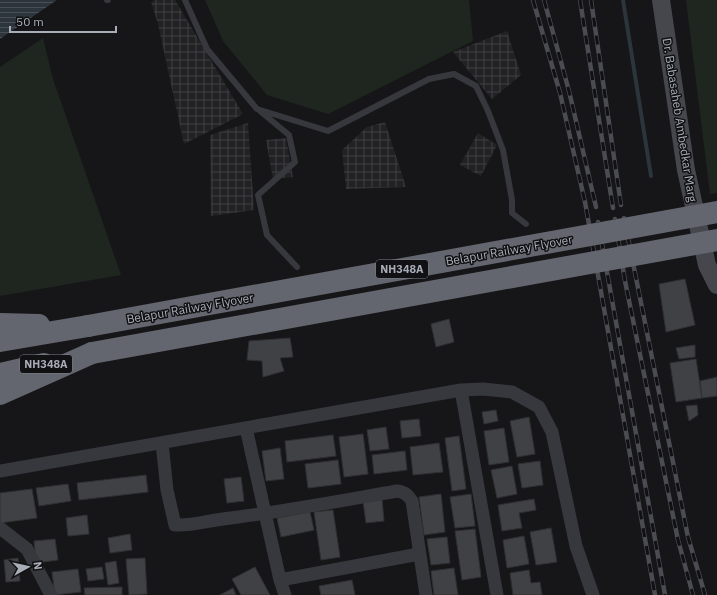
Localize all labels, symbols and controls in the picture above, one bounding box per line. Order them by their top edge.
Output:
scale bar [10,8,116,34]
text: 50 m [16,14,44,29]
street label: Dr. Babasaheb Ambedkar Marg [660,37,700,204]
street label: Belapur Railway Flyover [444,231,574,269]
road number: NH348A [376,260,428,278]
street label: Belapur Railway Flyover [125,289,255,327]
road number: NH348A [20,355,72,373]
north arrow [8,547,48,587]
text: N [30,561,45,571]

